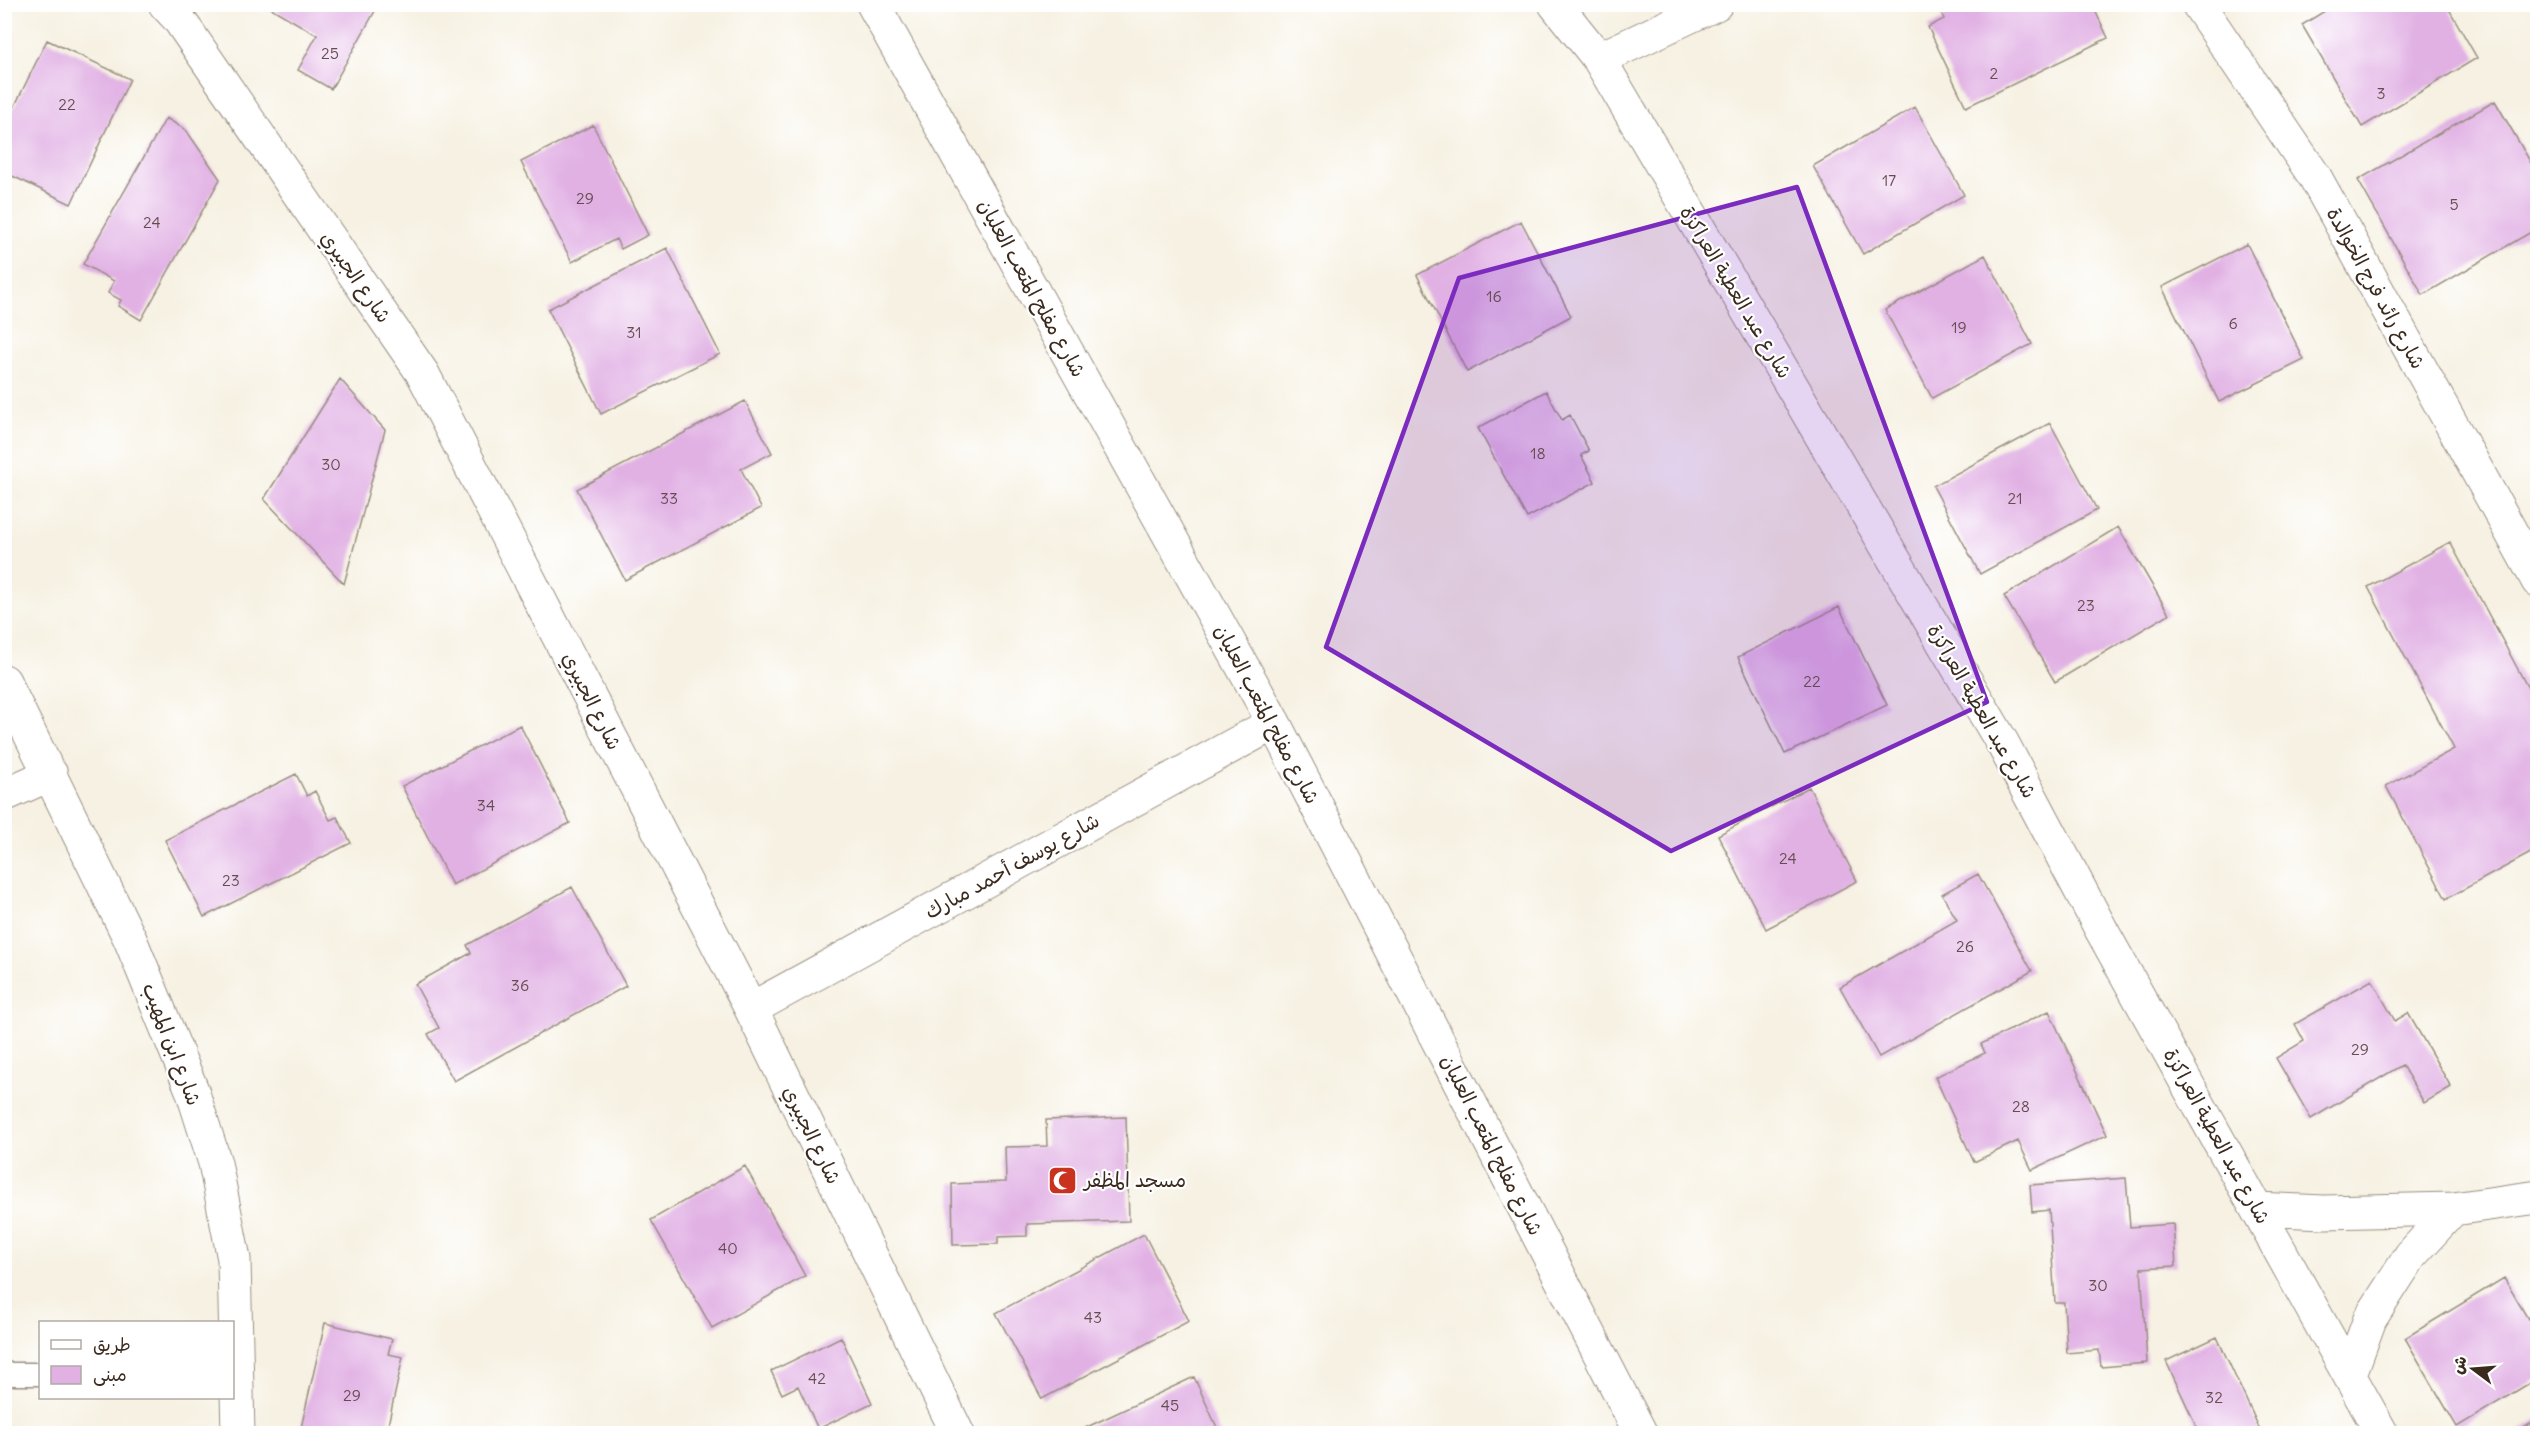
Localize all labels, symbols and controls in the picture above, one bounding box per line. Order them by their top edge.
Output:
house number: 25 [321,43,339,63]
house number: 2 [1990,63,1999,83]
house number: 3 [2376,83,2386,103]
house number: 22 [58,94,76,114]
house number: 17 [1882,170,1896,190]
house number: 29 [576,188,594,208]
street label: شارع مفلح المتعب العليان [971,194,1092,382]
house number: 5 [2449,194,2459,214]
street label: شارع عبد العطية العراكزة [1673,201,1798,384]
street label: شارع رائد فرج الخوالدة [2320,202,2431,374]
house number: 24 [143,212,161,232]
street label: شارع الجبيري [313,226,397,329]
house number: 16 [1486,286,1502,306]
house number: 6 [2228,313,2238,333]
house number: 19 [1951,317,1967,337]
house number: 31 [626,322,642,342]
house number: 18 [1530,443,1546,463]
house number: 30 [321,454,341,474]
house number: 33 [660,488,678,508]
house number: 21 [2007,488,2023,508]
house number: 23 [2077,595,2095,615]
street label: شارع عبد العطية العراكزة [1921,619,2043,803]
street label: شارع مفلح المتعب العليان [1208,620,1325,809]
street label: شارع الجبيري [555,648,628,755]
house number: 22 [1803,671,1821,691]
house number: 34 [477,795,495,815]
street label: شارع يوسف أحمد مبارك [920,807,1104,926]
house number: 24 [1779,848,1797,868]
house number: 23 [222,870,240,890]
house number: 26 [1956,936,1974,956]
house number: 36 [511,975,529,995]
street label: شارع ابن المهيب [136,979,207,1109]
house number: 29 [2351,1039,2369,1059]
street label: شارع عبد العطية العراكزة [2157,1044,2276,1229]
street label: شارع مفلح المتعب العليان [1434,1050,1549,1240]
street label: شارع الجبيري [775,1082,847,1189]
house number: 28 [2012,1096,2030,1116]
mosque icon: مسجد المظفر [1047,1164,1079,1196]
place label: مسجد المظفر [1082,1167,1186,1192]
house number: 40 [718,1238,738,1258]
house number: 30 [2088,1275,2108,1295]
house number: 43 [1084,1307,1102,1327]
legend [39,1321,234,1399]
text: طريق [93,1333,131,1356]
north arrow [2443,1339,2503,1399]
text: ش [2447,1354,2471,1376]
text: مبنى [93,1363,127,1386]
house number: 42 [808,1368,826,1388]
house number: 29 [343,1385,361,1405]
house number: 32 [2205,1387,2223,1407]
house number: 45 [1161,1395,1179,1415]

